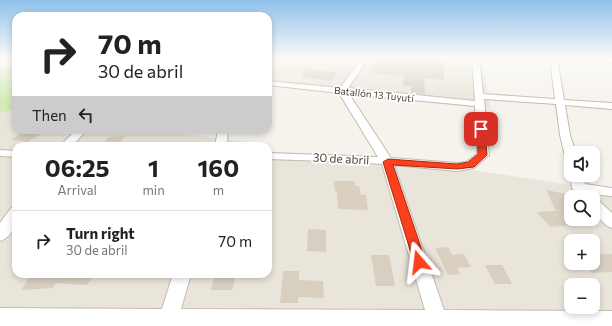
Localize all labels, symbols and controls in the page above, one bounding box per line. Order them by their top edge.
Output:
text: 70 m [98,26,162,60]
icon: right [32,28,84,80]
text: 30 de abril [98,60,183,82]
street label: Batallón 13 Tuyutí [333,84,415,104]
icon: left [75,104,97,126]
text: Then [32,106,67,124]
pin [464,112,498,146]
icon: arrive [470,118,492,140]
map controls [564,146,600,314]
button: sound [564,146,600,182]
street label: 30 de abril [312,150,370,166]
text: 06:25 [45,153,110,182]
text: 1 [148,153,159,182]
text: 160 [197,153,239,182]
text: Arrival [58,182,97,198]
text: min [142,182,165,198]
text: m [213,182,224,198]
button: search [564,190,600,226]
text: Turn right [66,224,135,242]
icon: right [32,230,54,252]
text: 70 m [218,232,252,250]
button: + [564,234,600,270]
position arrow [398,241,440,283]
text: 30 de abril [66,242,128,258]
button: − [564,278,600,314]

